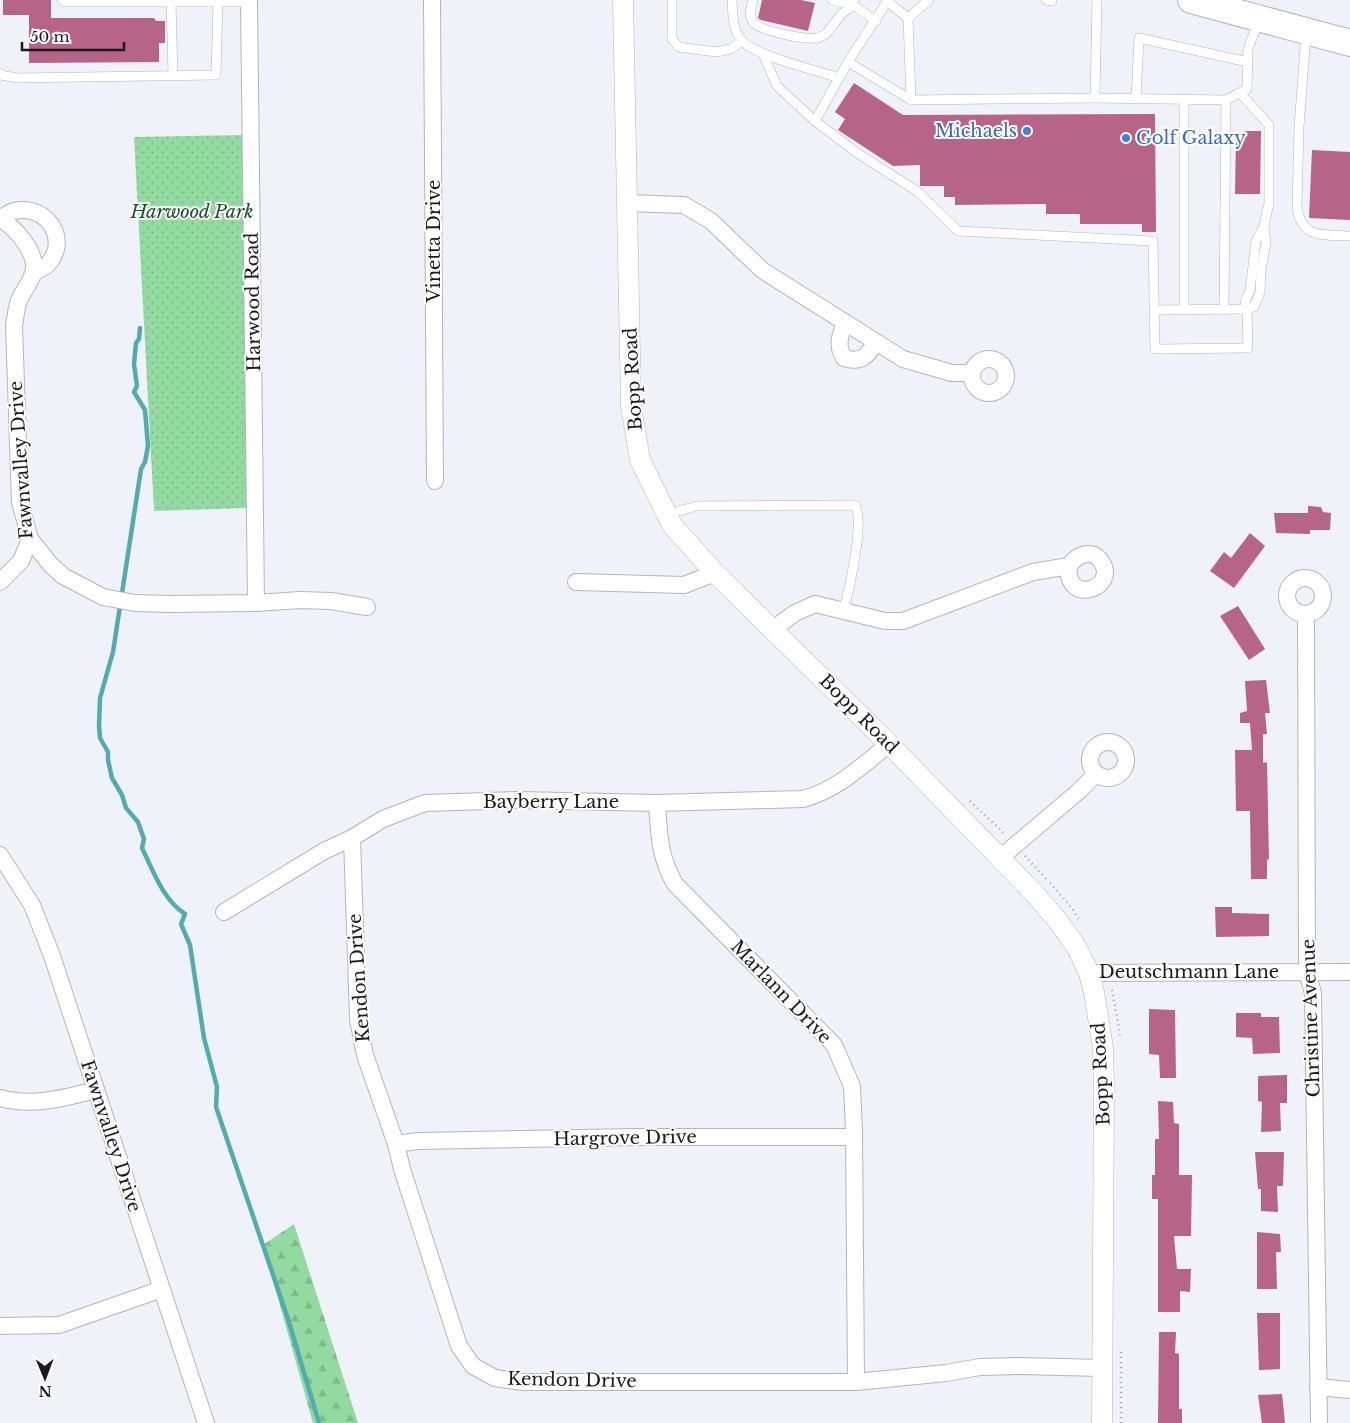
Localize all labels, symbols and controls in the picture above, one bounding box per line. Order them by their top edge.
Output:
scale bar [22,20,125,52]
text: 50 m [30,27,70,46]
place label: Michaels [935,120,1017,142]
marker: Michaels [1021,125,1033,137]
place label: Golf Galaxy [1136,127,1246,149]
marker: Golf Galaxy [1120,132,1132,144]
street label: Vinetta Drive [423,180,445,303]
park label: Harwood Park [130,201,253,223]
street label: Harwood Road [241,232,265,372]
street label: Bopp Road [619,327,647,431]
street label: Fawnvalley Drive [4,380,38,540]
street label: Bopp Road [815,670,903,758]
street label: Bayberry Lane [483,791,619,813]
street label: Kendon Drive [344,913,374,1043]
street label: Marlann Drive [726,936,836,1048]
street label: Christine Avenue [1297,938,1325,1098]
street label: Deutschmann Lane [1099,961,1279,983]
street label: Bopp Road [1087,1022,1115,1126]
street label: Fawnvalley Drive [76,1057,146,1215]
street label: Hargrove Drive [553,1126,697,1150]
north arrow [20,1353,70,1403]
street label: Kendon Drive [507,1368,637,1392]
text: N [38,1382,52,1400]

